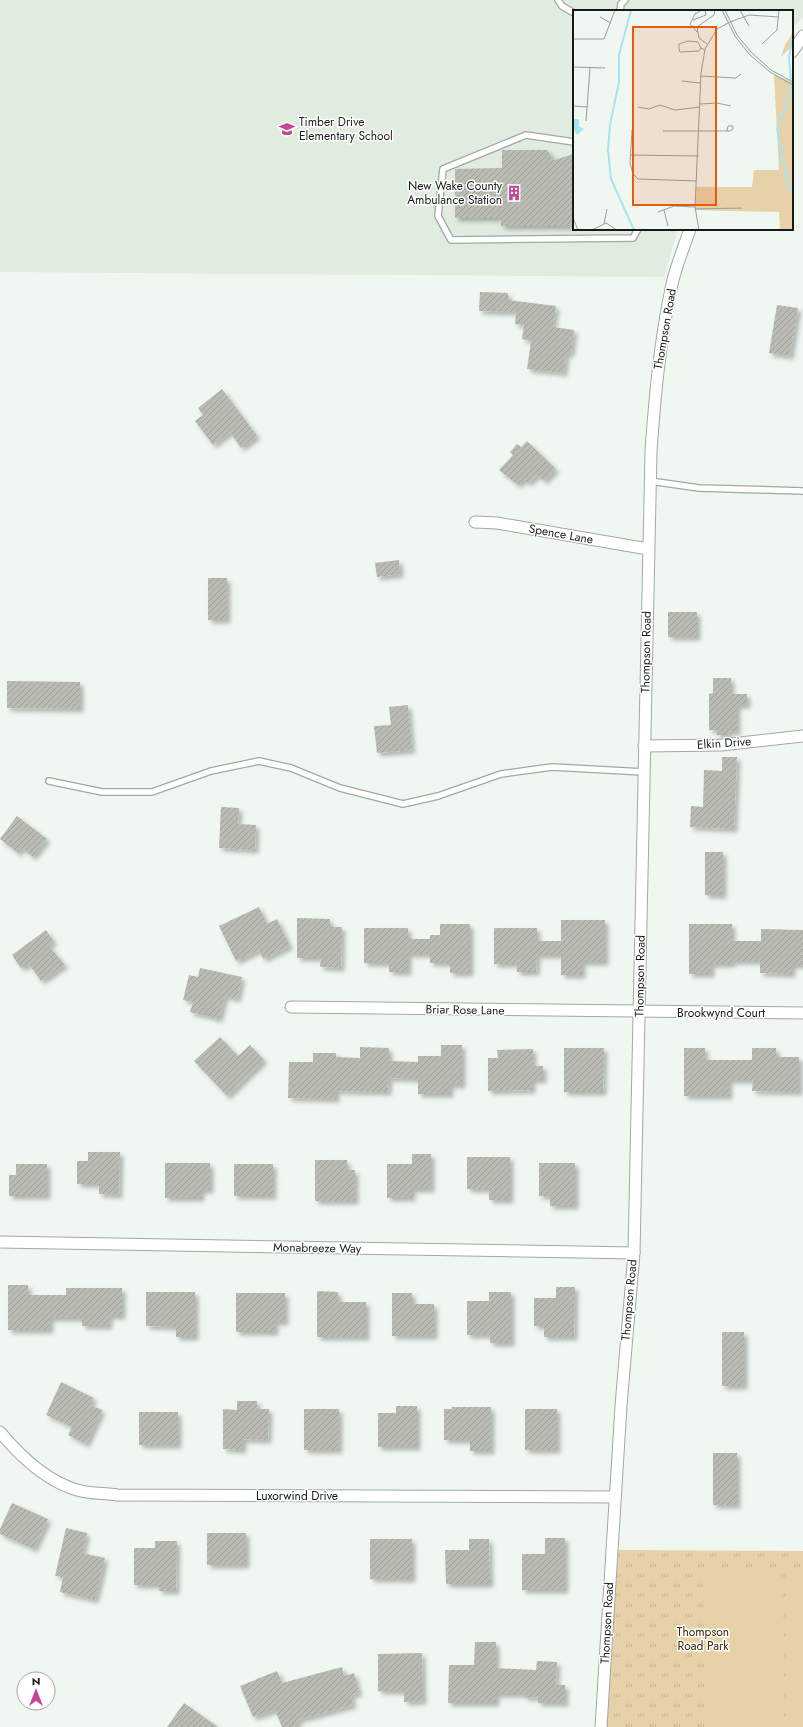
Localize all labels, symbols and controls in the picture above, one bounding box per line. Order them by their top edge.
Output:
inset map [573,10,793,230]
place label: Timber Drive Elementary School [299,113,393,145]
school or university icon: Timber Drive Elementary School [278,120,296,138]
place label: New Wake County Ambulance Station [407,177,503,209]
building icon: New Wake County Ambulance Station [505,184,523,202]
street label: Thompson Road [649,287,681,371]
street label: Spence Lane [527,519,595,549]
street label: Thompson Road [636,611,656,693]
street label: Elkin Drive [696,732,752,754]
street label: Thompson Road [630,935,650,1017]
street label: Briar Rose Lane [425,1000,505,1020]
street label: Brookwynd Court [677,1004,765,1022]
street label: Monabreeze Way [273,1238,362,1258]
street label: Thompson Road [616,1258,642,1342]
street label: Luxorwind Drive [256,1487,338,1505]
street label: Thompson Road [596,1582,618,1664]
park label: Thompson Road Park [677,1623,729,1655]
north arrow [16,1671,56,1711]
text: N [32,1673,40,1689]

